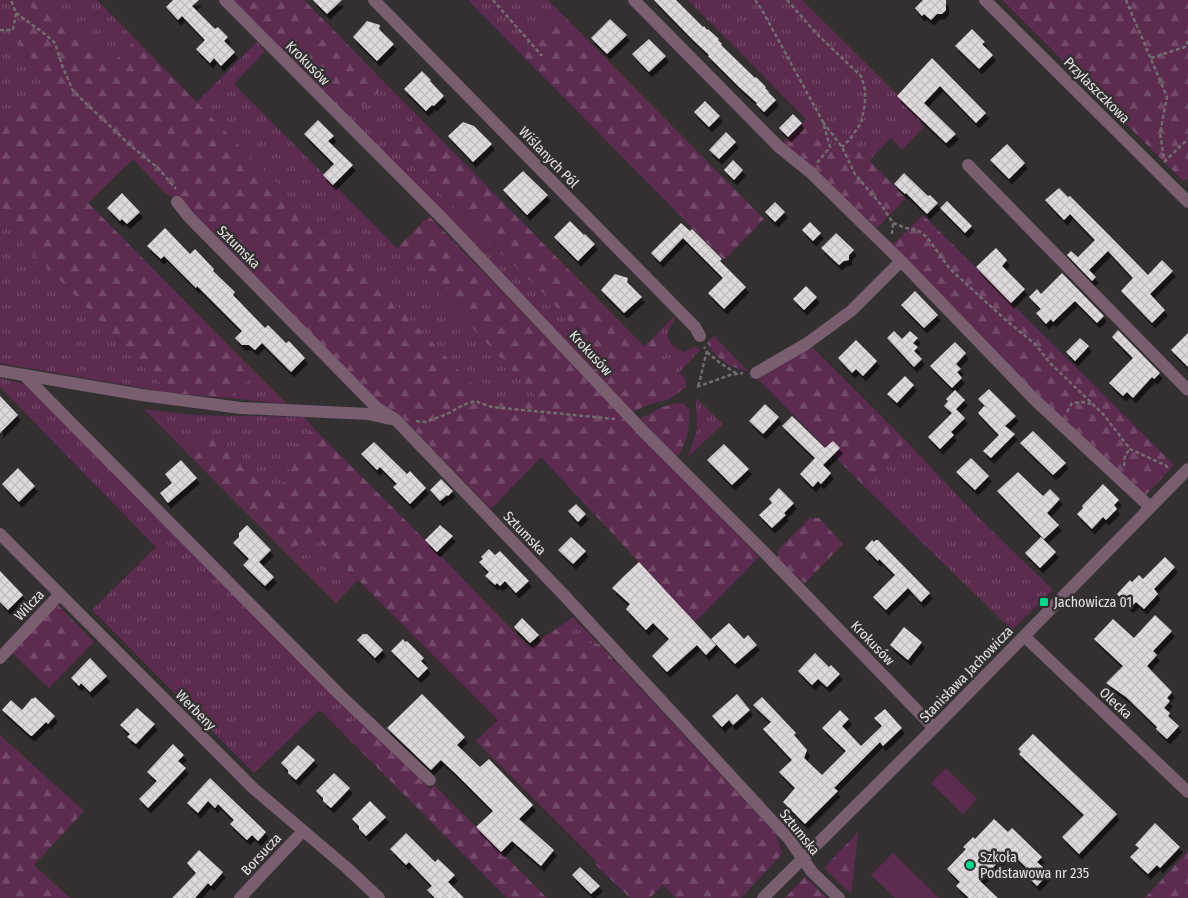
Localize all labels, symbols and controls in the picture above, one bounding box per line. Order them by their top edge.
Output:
street label: Krokusów [282,38,333,89]
street label: Przylaszczkowa [1060,54,1133,127]
street label: Wiślanych Pól [515,123,582,192]
street label: Sztumska [213,222,264,273]
street label: Krokusów [565,327,616,379]
street label: Sztumska [500,508,550,559]
street label: Wilcza [11,586,48,624]
place label: Jachowicza 01 [1054,594,1132,611]
marker: Jachowicza 01 [1038,596,1050,608]
street label: Krokusów [847,617,898,669]
street label: Stanisława Jachowicza [916,623,1017,726]
street label: Olecka [1096,684,1136,723]
street label: Werbeny [172,687,220,735]
street label: Sztumska [776,806,823,859]
street label: Borsucza [238,830,285,879]
place label: Szkoła Podstawowa nr 235 [980,849,1089,882]
marker: Szkoła Podstawowa nr 235 [964,859,976,871]

